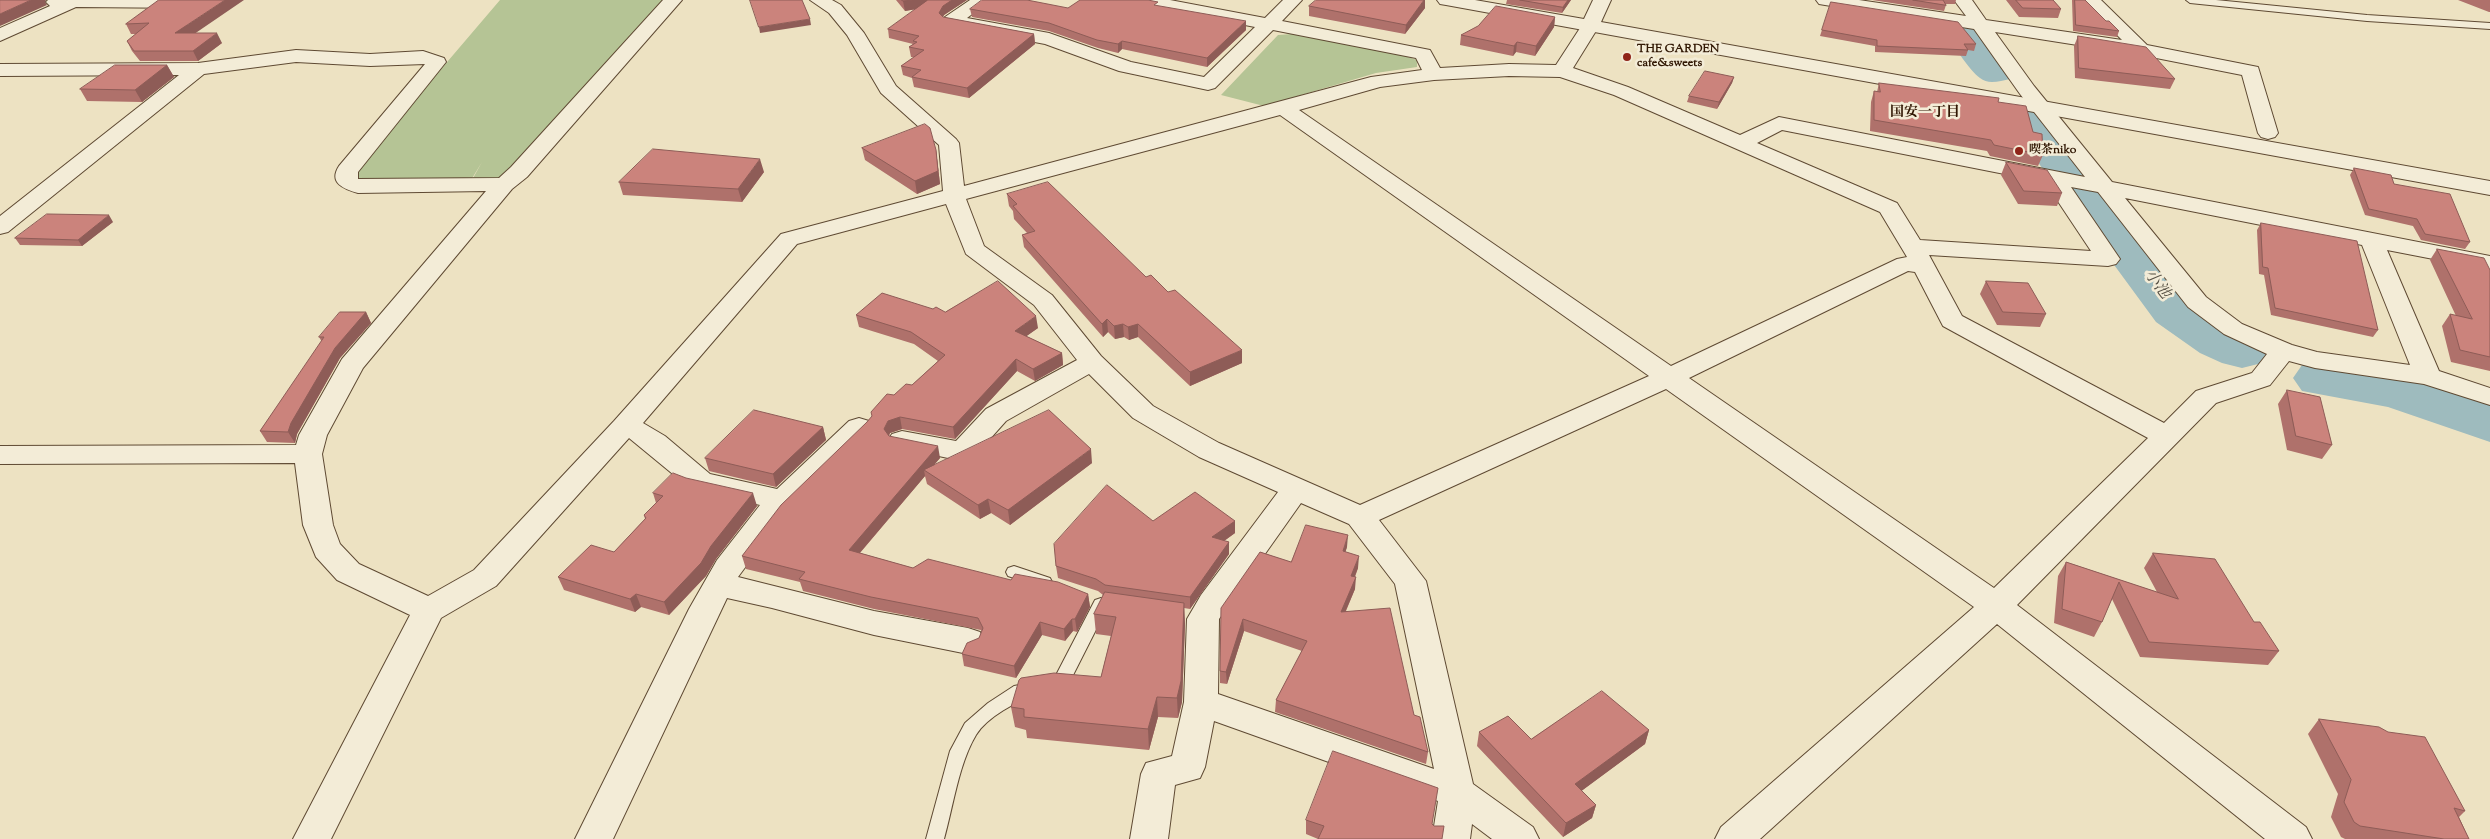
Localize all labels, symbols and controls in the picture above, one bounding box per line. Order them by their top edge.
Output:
place label: THE GARDEN cafe&sweets [1637,43,1719,71]
marker: THE GARDEN cafe&sweets [1621,51,1633,63]
district label: 国安一丁目 [1890,106,1960,122]
place label: 喫茶niko [2029,144,2076,158]
marker: 喫茶niko [2013,145,2025,157]
water label: 小池 [2139,266,2173,304]

